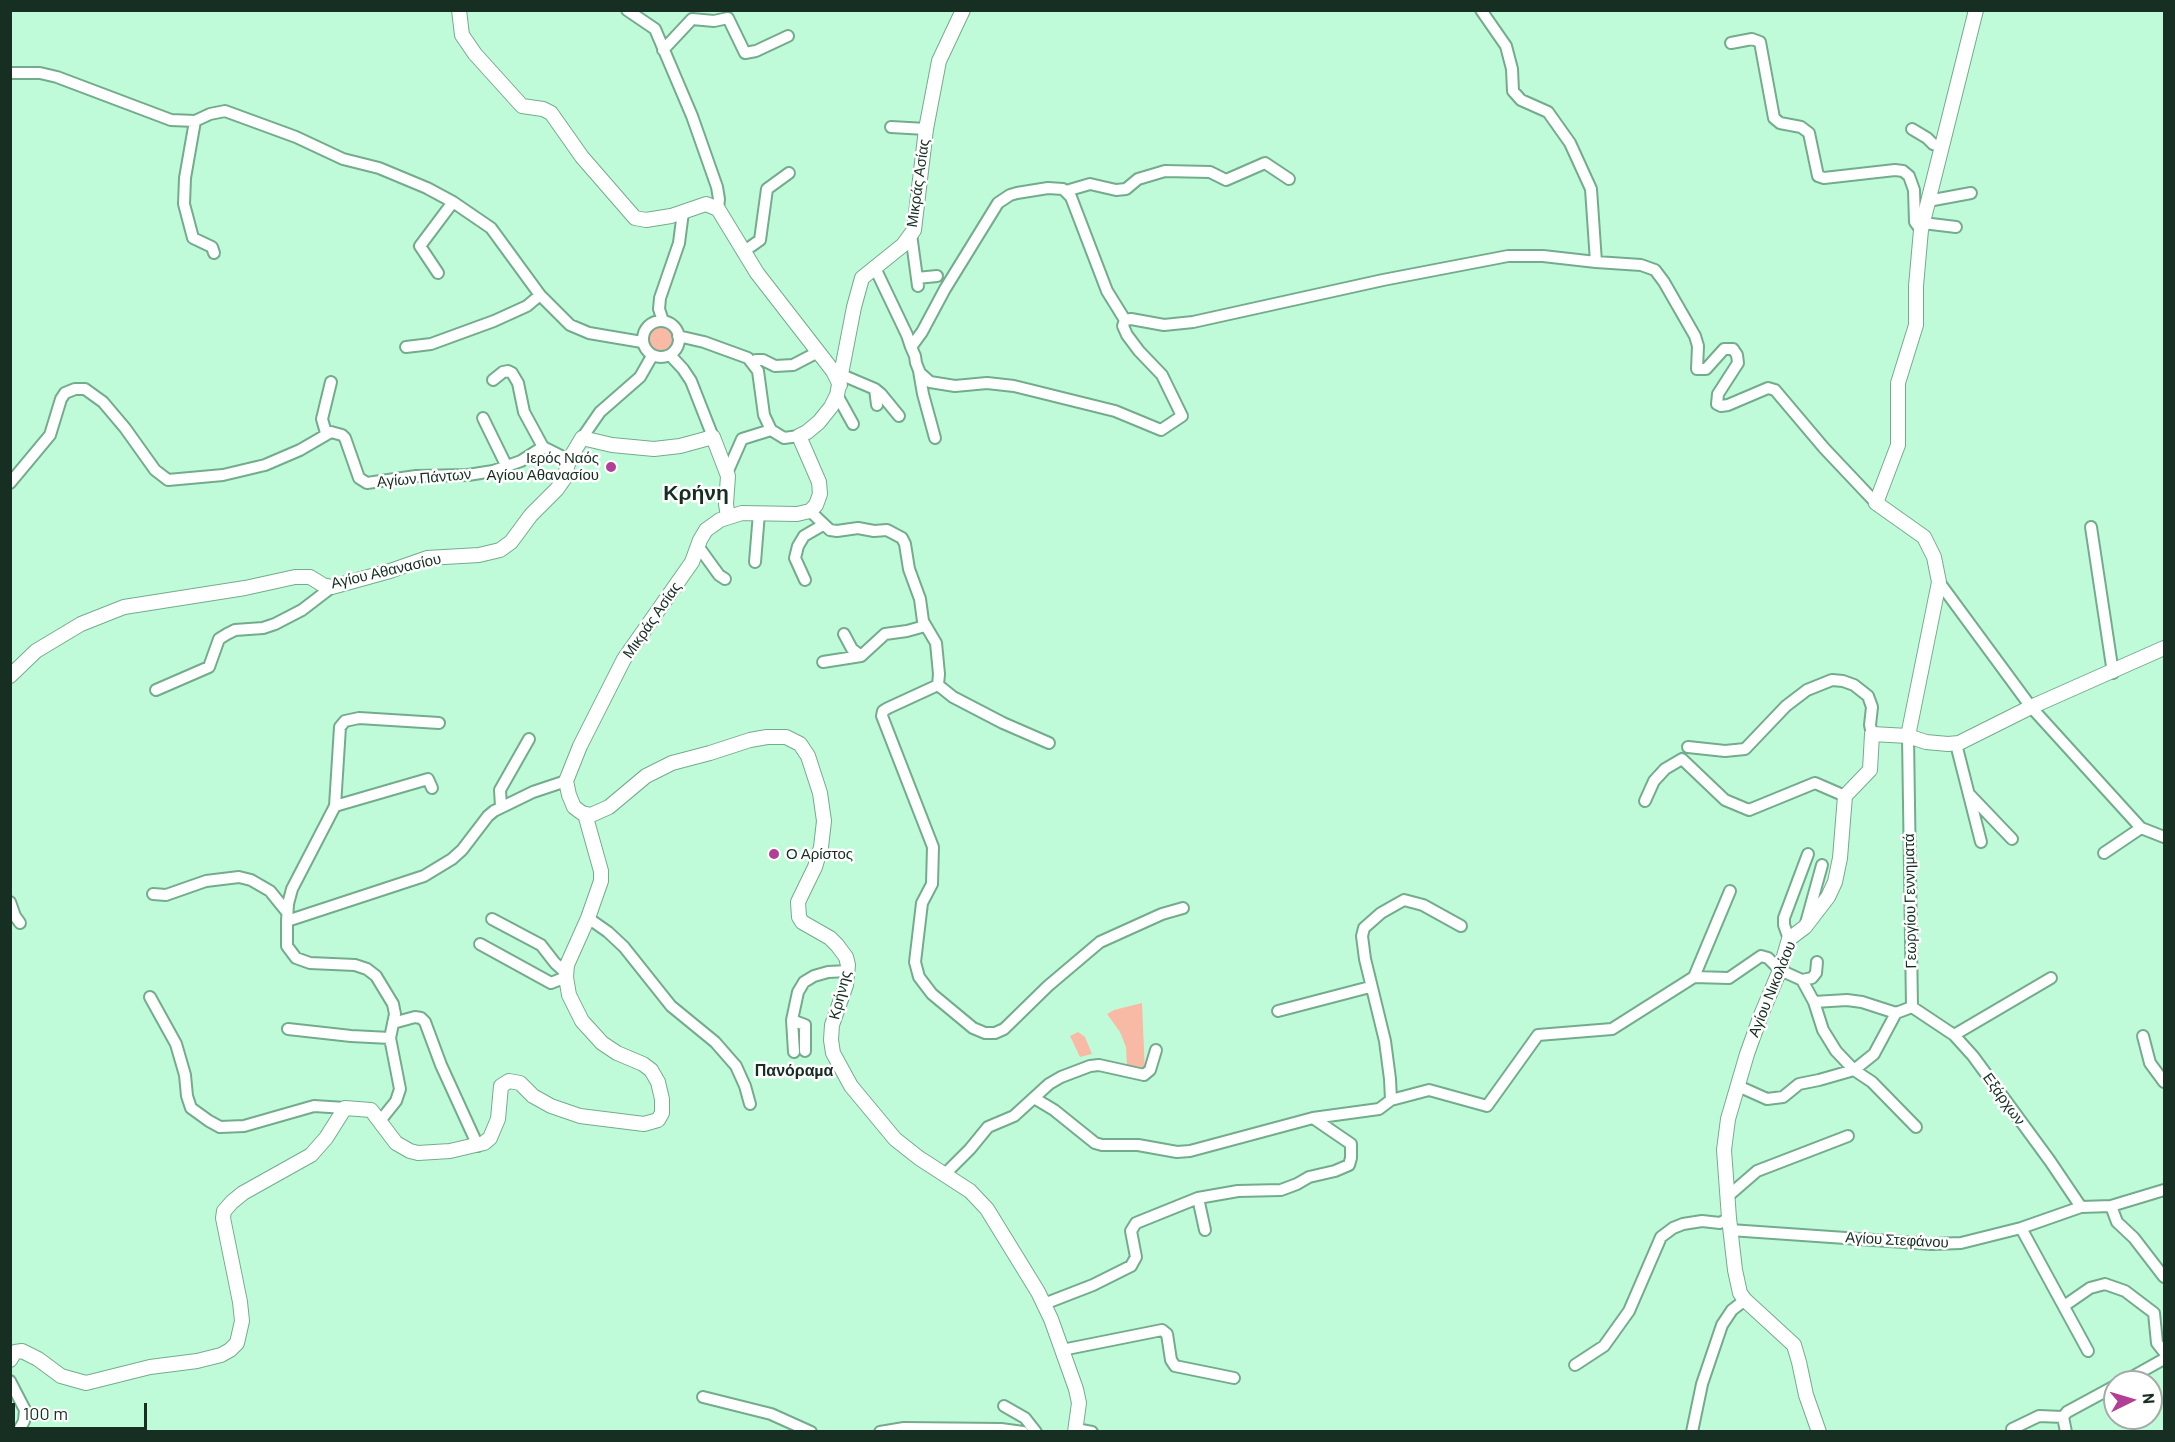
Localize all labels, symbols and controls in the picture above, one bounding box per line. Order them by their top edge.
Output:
street label: Μικράς Ασίας [903,138,933,228]
place label: Ιερός Ναός Αγίου Αθανασίου [487,449,599,484]
marker: Ιερός Ναός Αγίου Αθανασίου [604,460,618,474]
street label: Αγίων Πάντων [376,465,472,491]
district label: Κρήνη [663,480,729,506]
street label: Αγίου Αθανασίου [329,550,443,592]
street label: Μικράς Ασίας [619,578,685,662]
street label: Γεωργίου Γεννηματά [1900,833,1920,969]
place label: Ο Αρίστος [786,845,853,863]
marker: Ο Αρίστος [767,847,781,861]
street label: Αγίου Νικολάου [1745,938,1799,1040]
street label: Κρήνης [825,969,855,1021]
district label: Πανόραμα [755,1061,833,1081]
street label: Εξάρχων [1979,1069,2029,1129]
street label: Αγίου Στεφάνου [1845,1228,1949,1252]
north arrow [2103,1370,2163,1430]
scale bar [15,1391,150,1429]
text: N [2140,1392,2159,1405]
text: 100 m [23,1402,68,1424]

